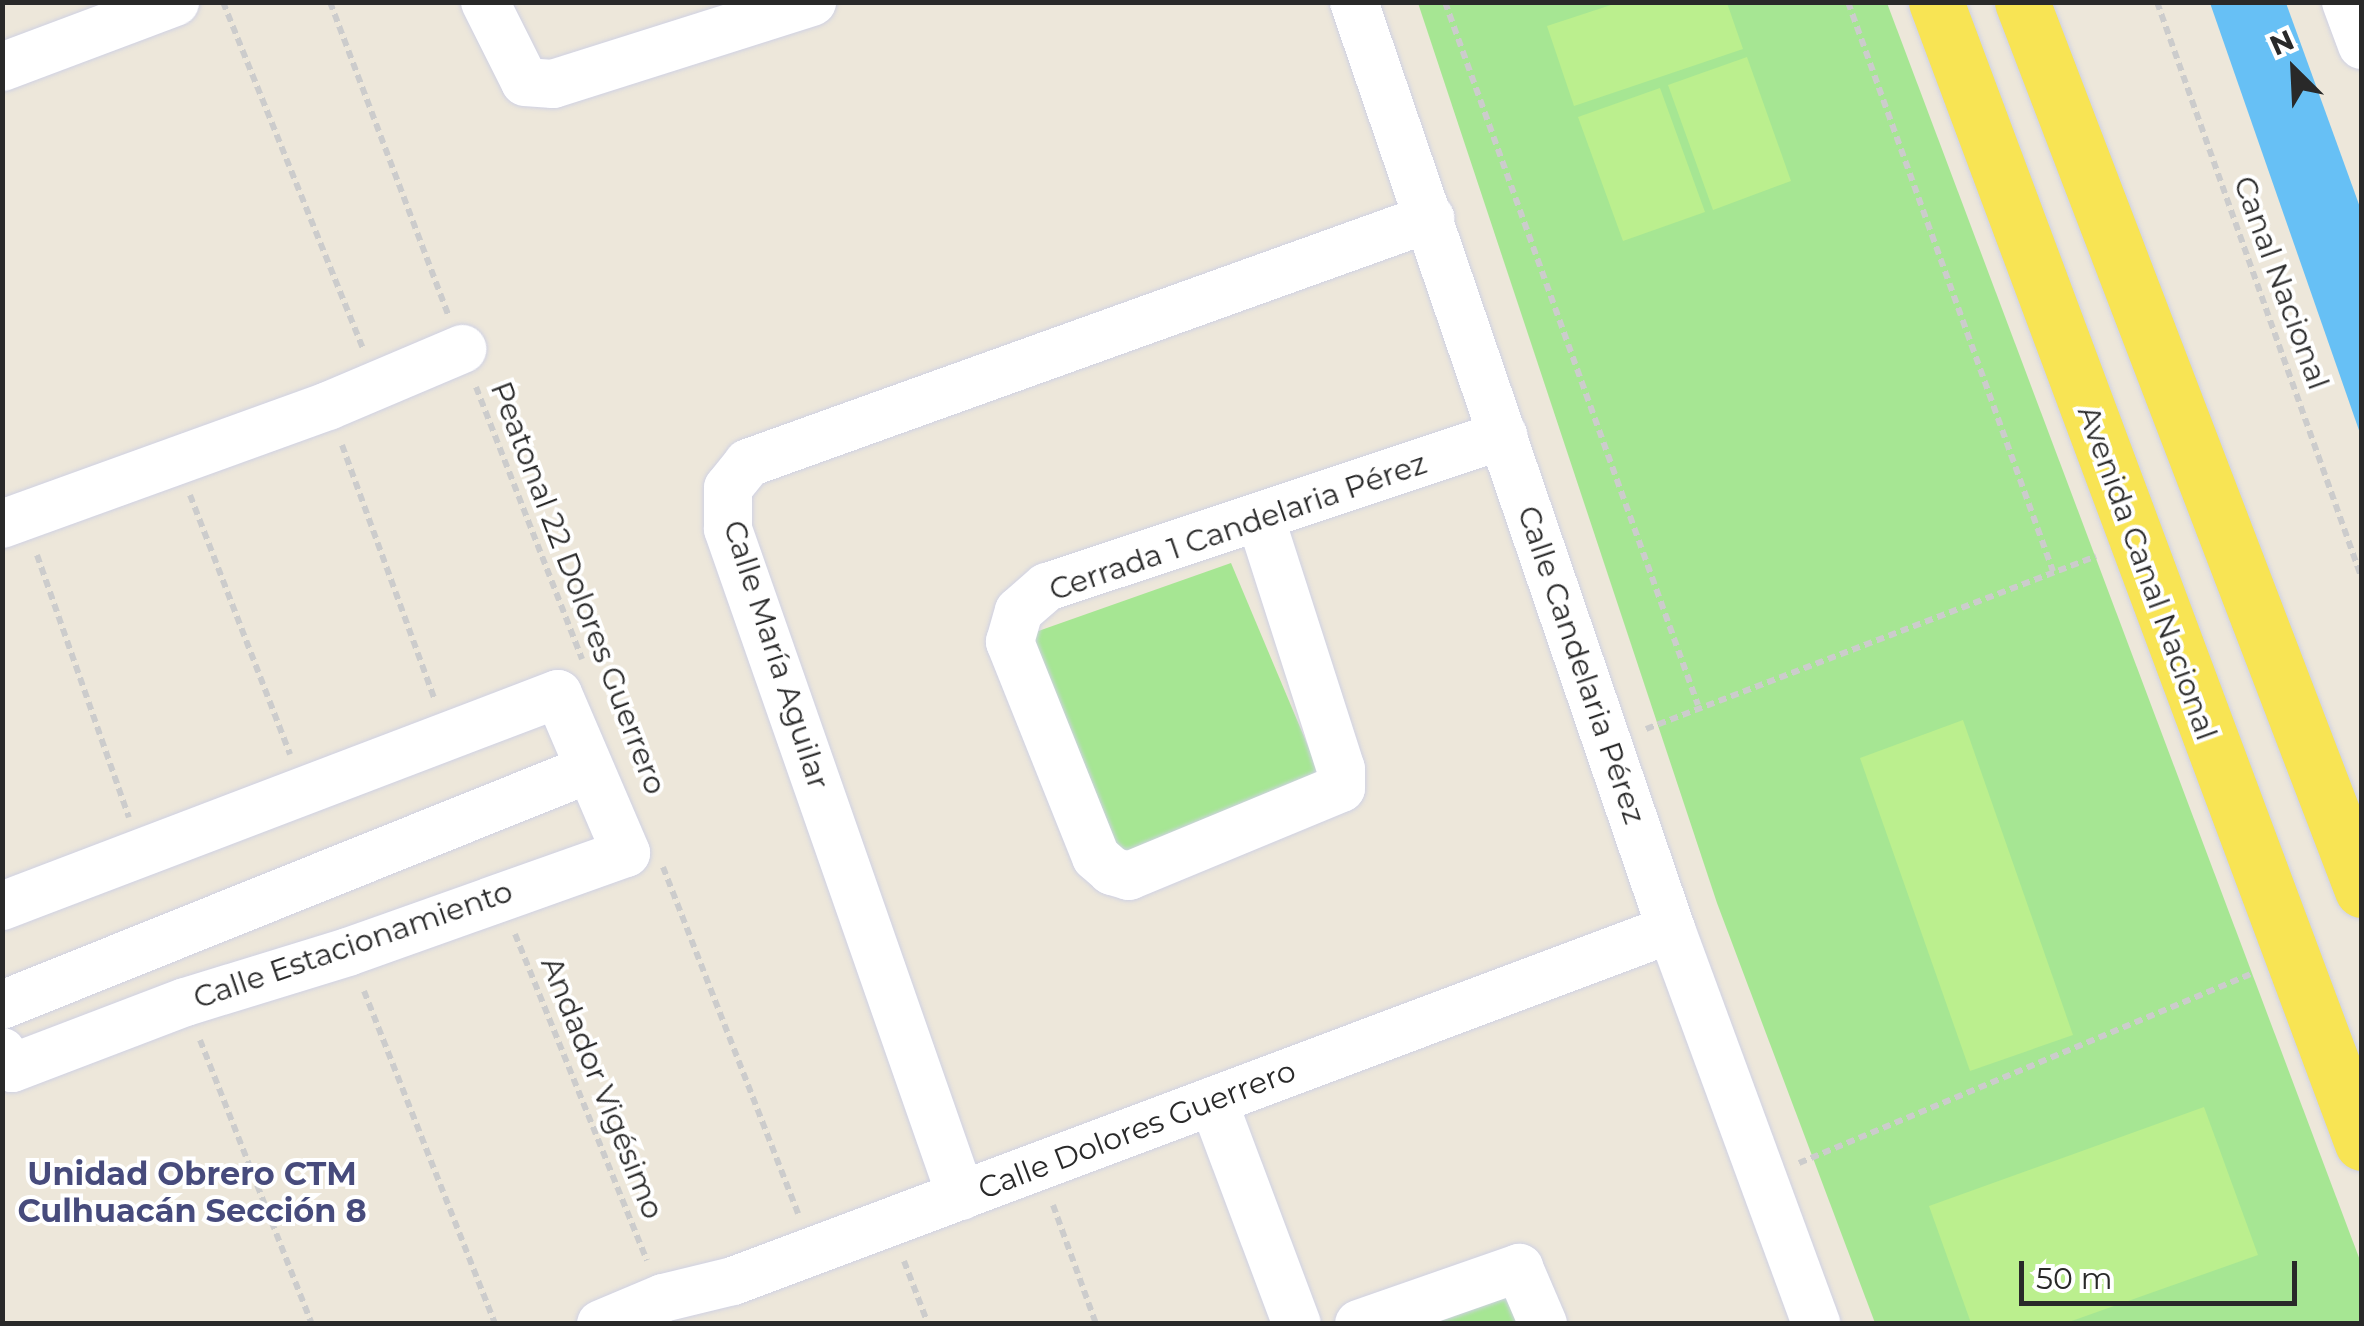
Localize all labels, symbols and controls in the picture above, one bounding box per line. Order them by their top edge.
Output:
north arrow [2244,20,2344,120]
text: N [2265,22,2299,63]
street label: Canal Nacional [2226,171,2336,395]
street label: Peatonal 22 Dolores Guerrero [483,377,673,799]
street label: Avenida Canal Nacional [2070,401,2224,745]
street label: Cerrada 1 Candelaria Pérez [1045,445,1431,609]
street label: Calle Candelaria Pérez [1510,501,1652,829]
street label: Calle María Aguilar [716,516,836,794]
street label: Calle Estacionamiento [189,873,517,1017]
street label: Andador Vigésimo [533,952,671,1224]
street label: Calle Dolores Guerrero [973,1053,1301,1207]
district label: Unidad Obrero CTM Culhuacán Sección 8 [17,1156,367,1231]
scale bar [2024,1241,2302,1303]
text: 50 m [2036,1260,2113,1297]

